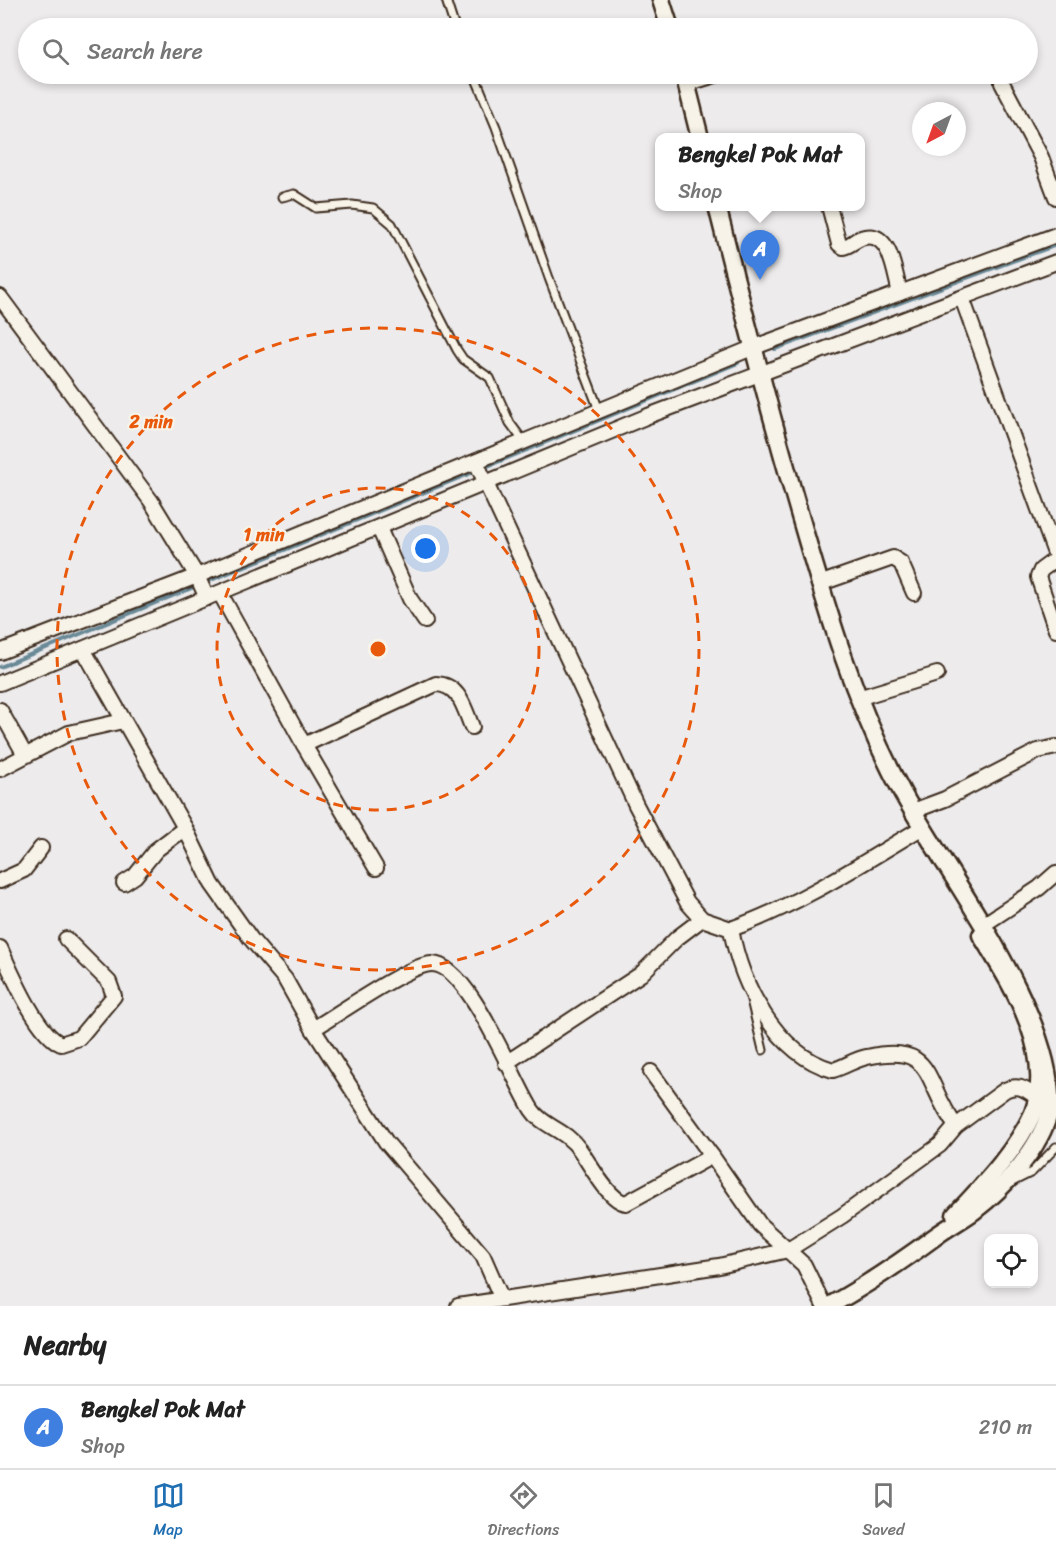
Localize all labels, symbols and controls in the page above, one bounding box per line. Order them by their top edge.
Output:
search box [18,18,1038,84]
text: Search here [87,32,203,71]
icon: search [39,35,72,68]
north arrow [912,102,966,156]
popup [655,133,865,211]
text: Bengkel Pok Mat [678,135,842,174]
text: Shop [678,174,722,209]
pin: A [740,230,780,280]
text: 2 min [128,406,173,438]
text: 1 min [244,519,285,551]
your location [411,534,440,563]
centre of rings [368,639,388,659]
map controls [984,1234,1038,1288]
button: locate [984,1234,1038,1288]
text: Nearby [24,1322,106,1368]
text: Bengkel Pok Mat [81,1390,245,1429]
text: A [37,1410,50,1445]
text: 210 m [979,1410,1032,1445]
text: Shop [81,1429,125,1464]
tab: Map [152,1479,185,1544]
tab: Directions [488,1479,559,1544]
tab: Saved [862,1479,904,1544]

